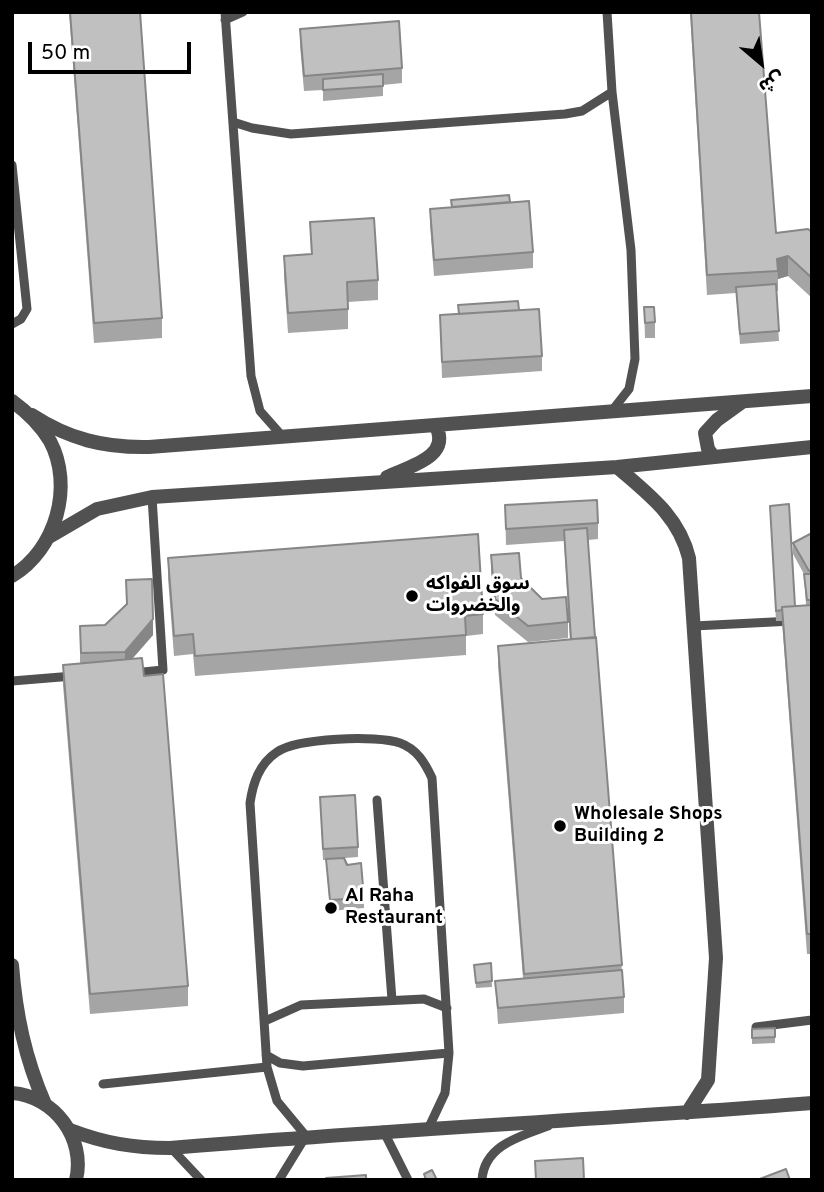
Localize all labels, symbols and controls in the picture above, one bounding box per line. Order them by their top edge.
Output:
scale bar [32,28,194,72]
north arrow [726,28,796,98]
text: 50 m [41,40,90,67]
text: ش [754,65,788,98]
place label: سوق الفواكه والخضروات [426,574,530,618]
marker: سوق الفواكه والخضروات [404,588,420,604]
place label: Wholesale Shops Building 2 [574,804,723,848]
marker: Wholesale Shops Building 2 [552,818,568,834]
place label: Al Raha Restaurant [345,886,443,930]
marker: Al Raha Restaurant [323,900,339,916]

